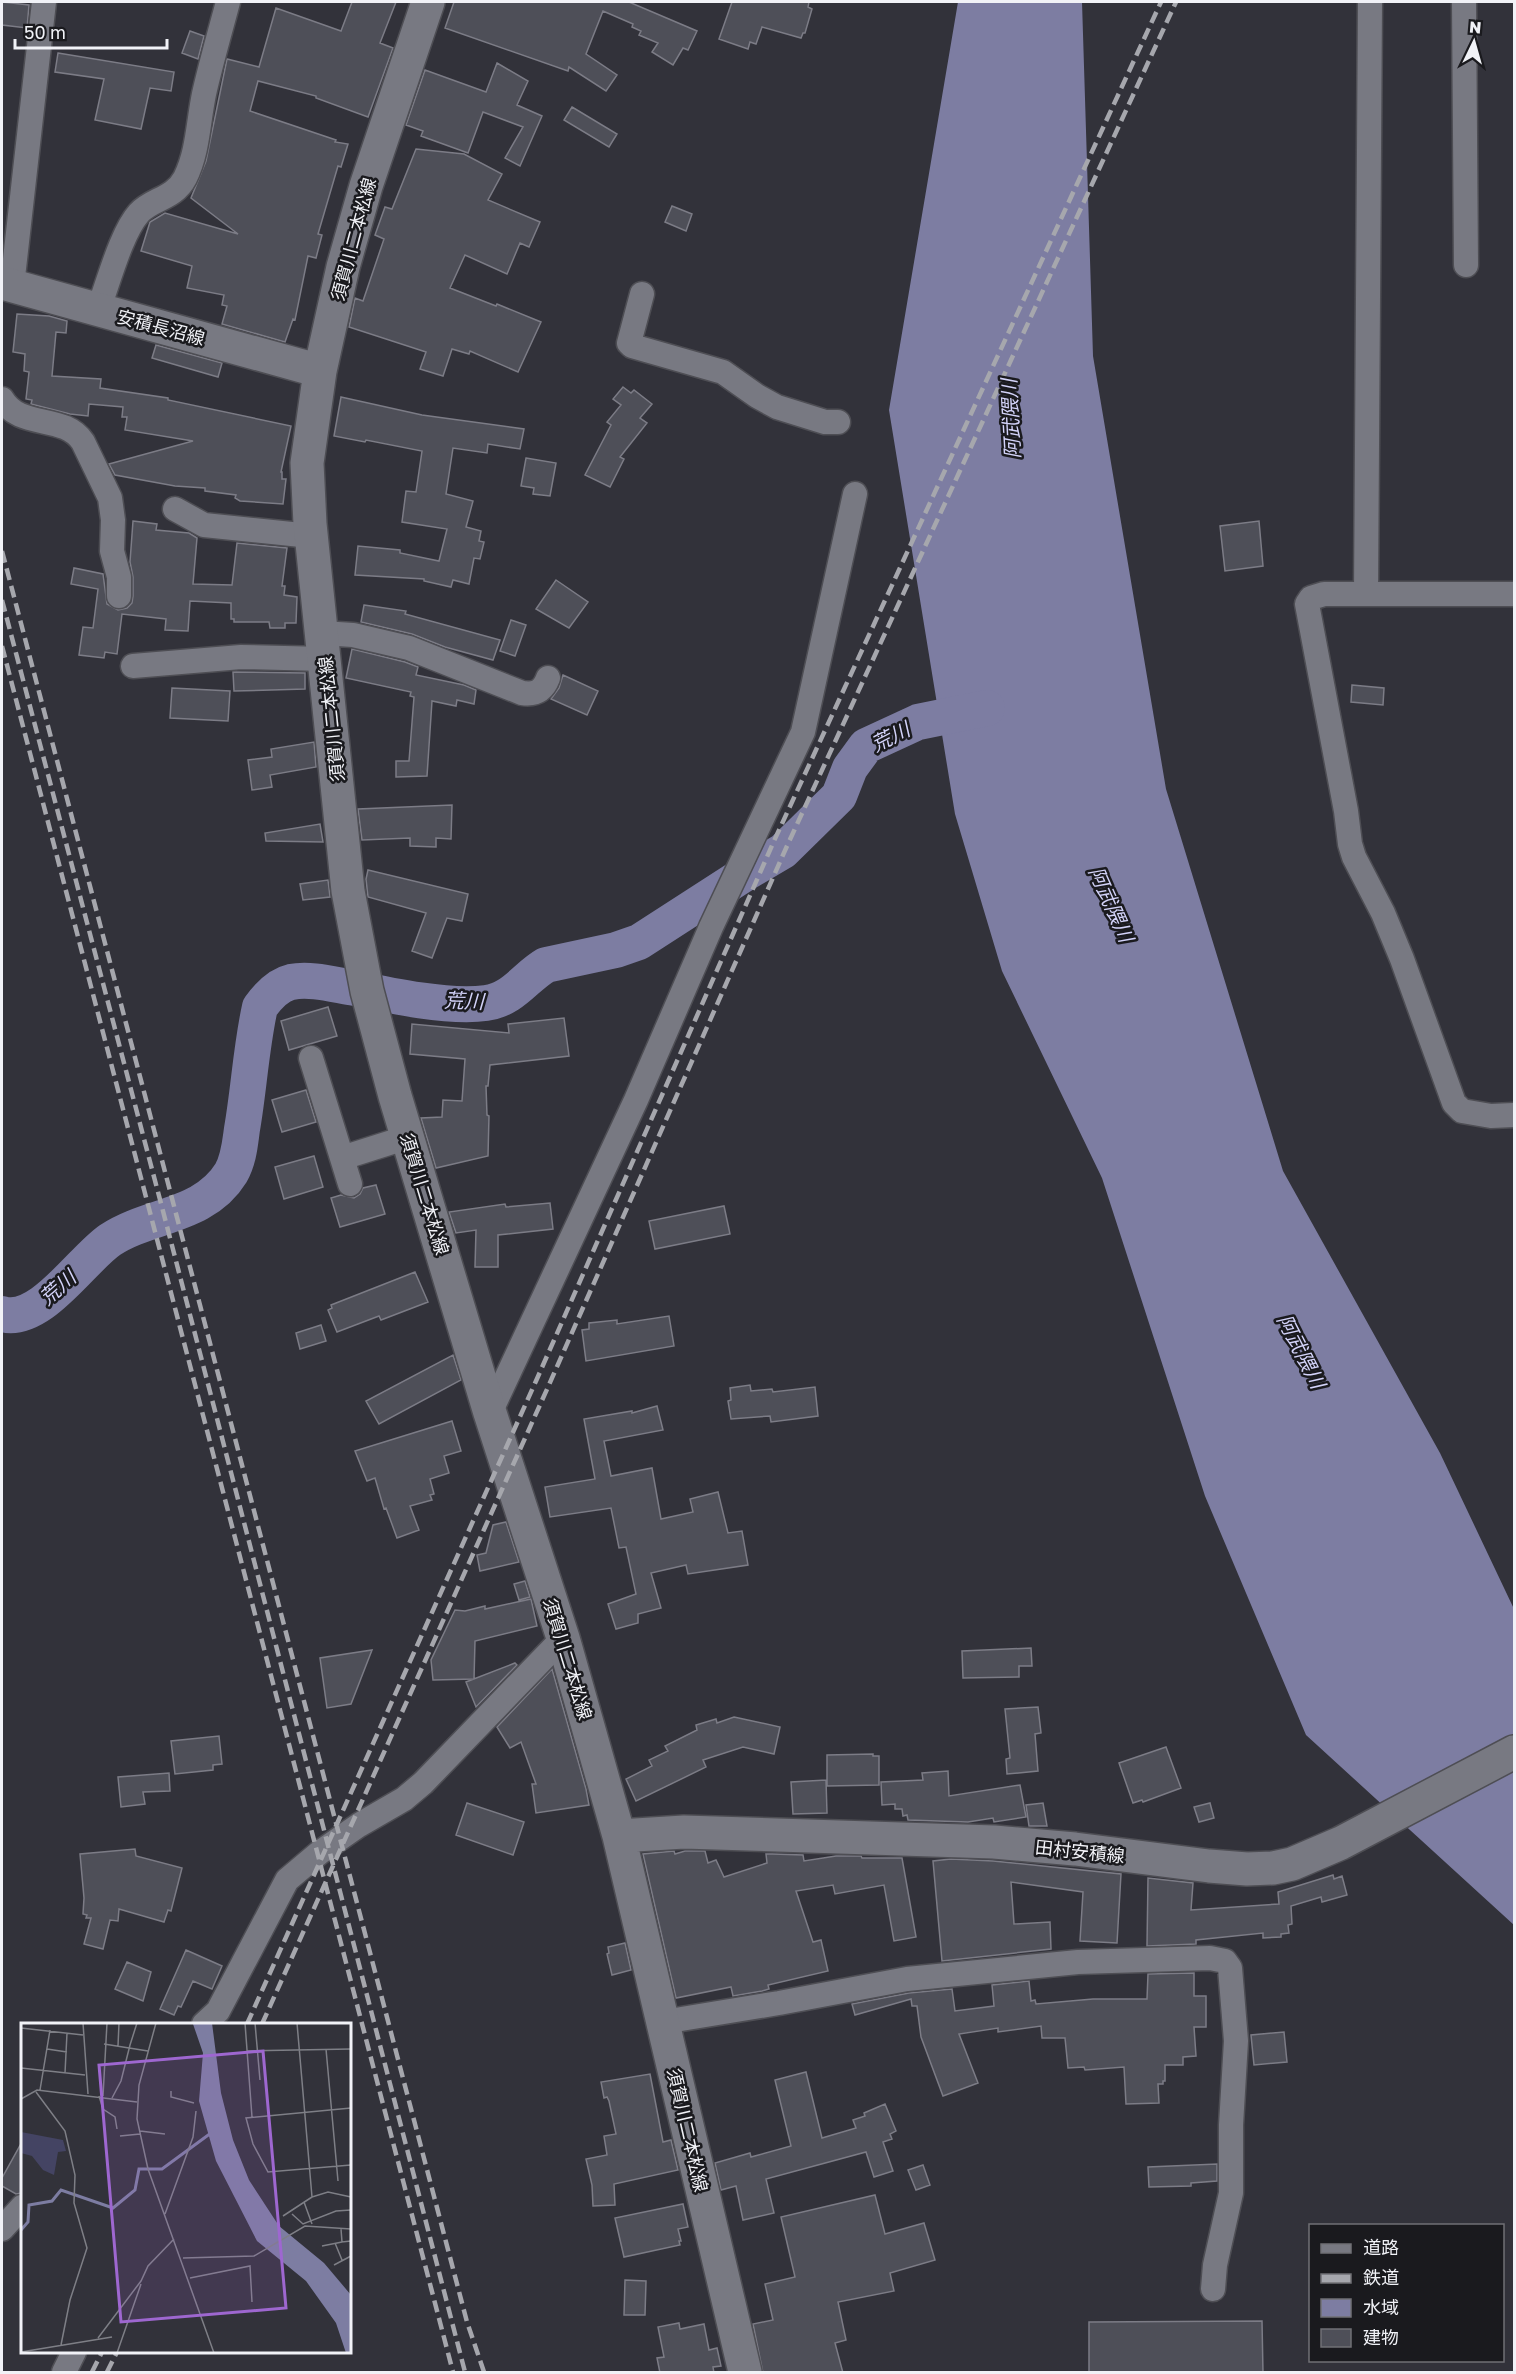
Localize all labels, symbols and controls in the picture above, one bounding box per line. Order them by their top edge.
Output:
scale bar [15,12,166,50]
north arrow [1444,12,1504,72]
text: N [1468,17,1482,38]
text: 50 m [24,21,66,43]
street label: 須賀川二本松線 [326,175,380,303]
street label: 安積長沼線 [115,305,207,349]
water label: 阿武隈川 [996,376,1024,460]
street label: 須賀川二本松線 [313,655,349,783]
water label: 荒川 [867,715,915,756]
water label: 阿武隈川 [1085,863,1140,947]
water label: 荒川 [444,987,486,1013]
street label: 須賀川二本松線 [396,1131,454,1257]
water label: 荒川 [34,1264,81,1309]
water label: 阿武隈川 [1273,1310,1332,1394]
street label: 須賀川二本松線 [539,1596,597,1722]
street label: 田村安積線 [1034,1835,1126,1867]
inset map [21,2023,351,2353]
street label: 須賀川二本松線 [663,2066,713,2194]
legend [1309,2224,1504,2362]
text: 道路 [1363,2236,1399,2258]
text: 鉄道 [1363,2266,1399,2288]
text: 水域 [1363,2296,1399,2318]
text: 建物 [1363,2326,1399,2348]

